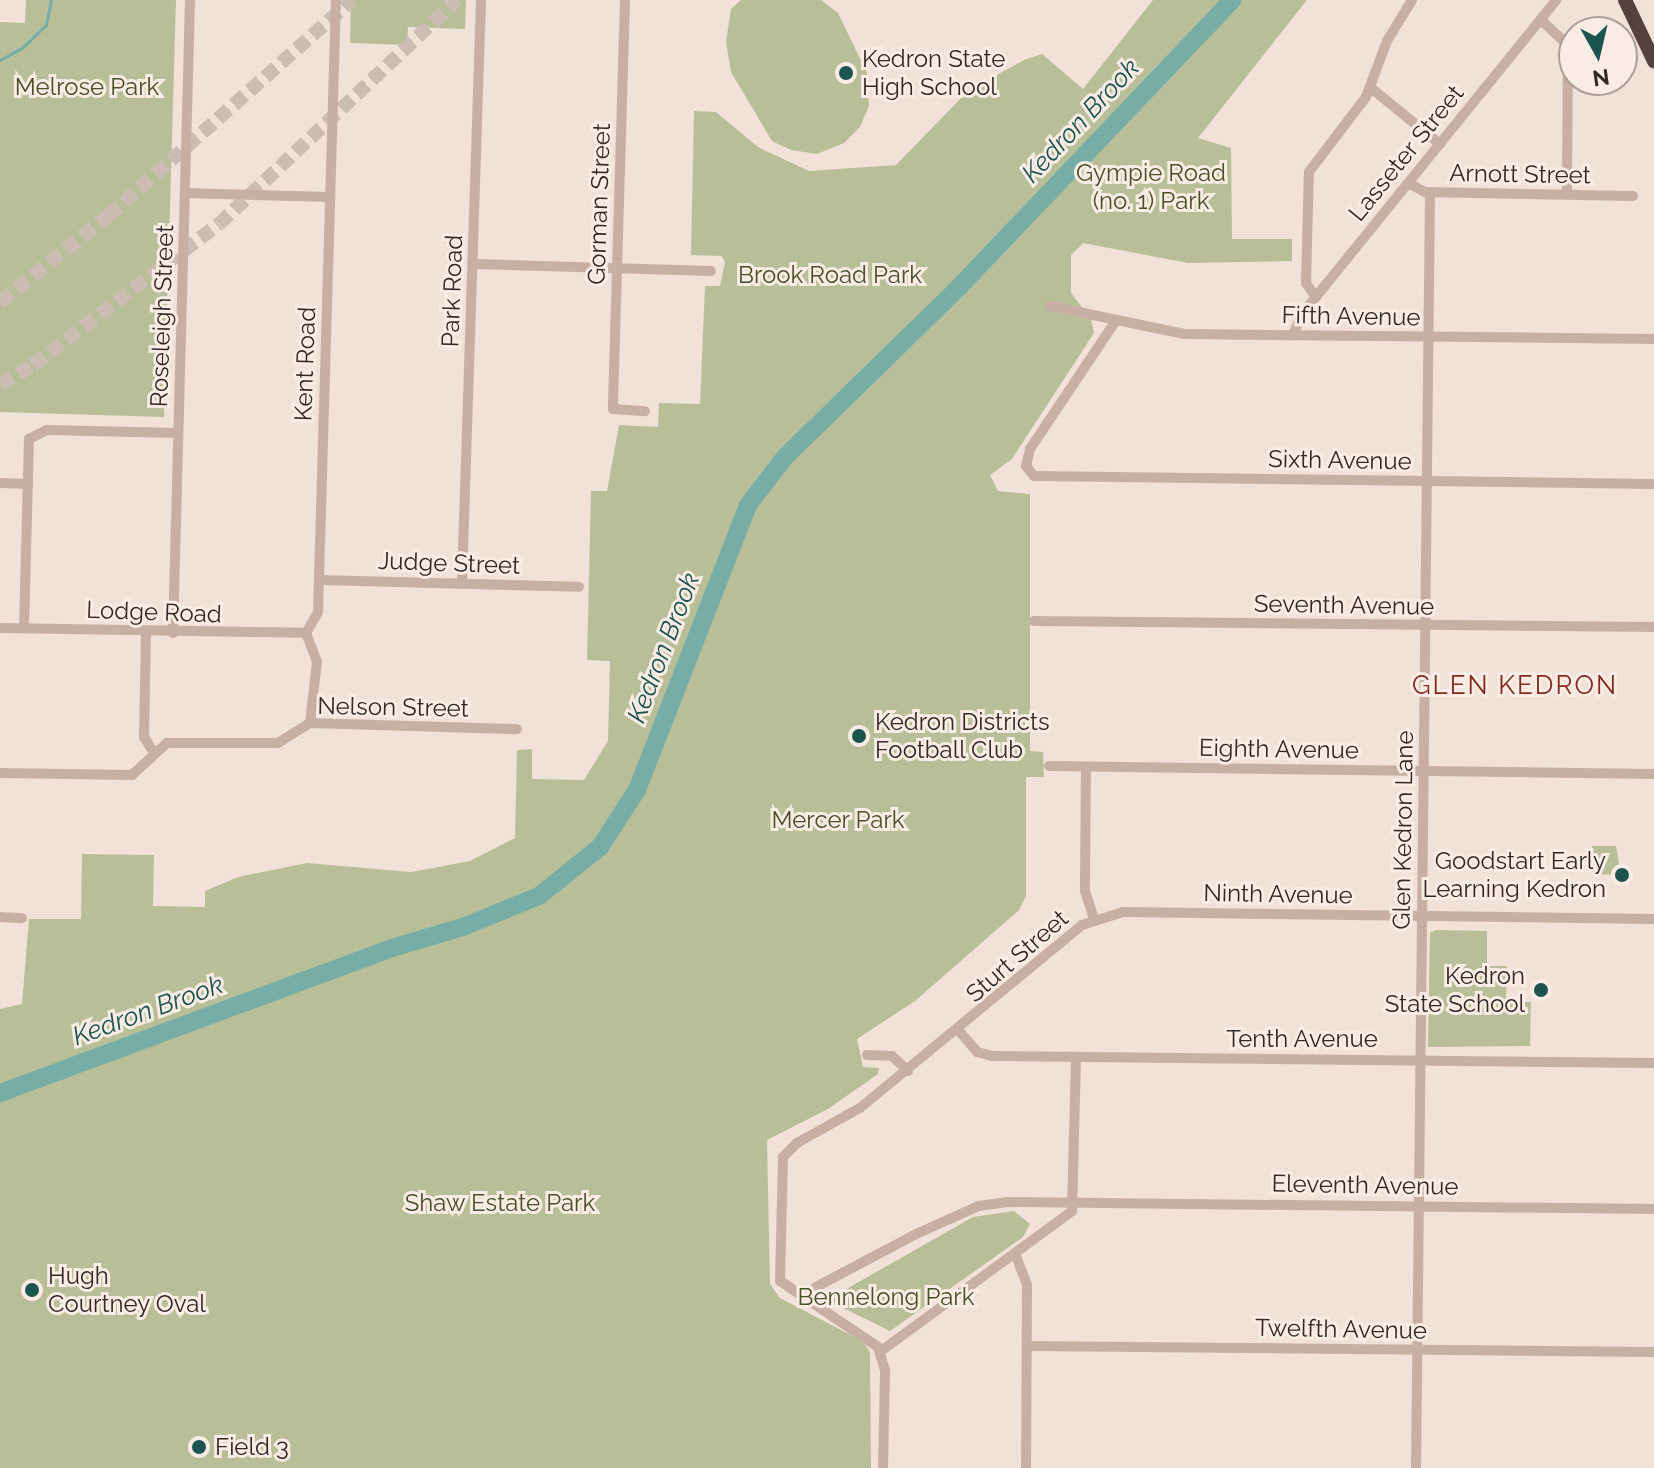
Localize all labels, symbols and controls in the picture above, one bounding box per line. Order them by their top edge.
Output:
north arrow [1558,16,1638,96]
place label: Kedron State High School [862,45,1005,101]
water label: Kedron Brook [1016,53,1146,189]
marker: Kedron State High School [837,64,855,82]
text: N [1591,64,1611,92]
park label: Melrose Park [15,73,159,101]
street label: Lasseter Street [1342,79,1470,227]
street label: Gorman Street [582,123,616,285]
street label: Arnott Street [1449,158,1591,190]
park label: Gympie Road (no. 1) Park [1076,159,1226,215]
street label: Roseleigh Street [144,224,180,408]
street label: Park Road [436,234,468,348]
park label: Brook Road Park [738,261,922,289]
street label: Fifth Avenue [1281,300,1421,332]
street label: Kent Road [289,306,321,422]
street label: Sixth Avenue [1268,444,1412,476]
street label: Judge Street [377,546,521,580]
water label: Kedron Brook [621,569,707,727]
street label: Seventh Avenue [1253,589,1435,621]
street label: Lodge Road [86,595,222,629]
district label: GLEN KEDRON [1412,670,1618,702]
street label: Nelson Street [317,691,469,723]
place label: Kedron Districts Football Club [875,708,1050,764]
marker: Kedron Districts Football Club [850,727,868,745]
street label: Glen Kedron Lane [1387,730,1419,930]
street label: Eighth Avenue [1198,733,1360,765]
park label: Mercer Park [771,806,905,834]
place label: Goodstart Early Learning Kedron [1423,847,1606,903]
marker: Goodstart Early Learning Kedron [1613,866,1631,884]
street label: Ninth Avenue [1203,878,1353,910]
street label: Sturt Street [960,904,1074,1008]
place label: Kedron State School [1385,962,1525,1018]
water label: Kedron Brook [68,969,228,1053]
marker: Kedron State School [1532,981,1550,999]
street label: Tenth Avenue [1226,1025,1378,1053]
street label: Eleventh Avenue [1271,1169,1459,1201]
park label: Shaw Estate Park [404,1189,596,1217]
place label: Hugh Courtney Oval [48,1262,206,1318]
marker: Hugh Courtney Oval [23,1281,41,1299]
park label: Bennelong Park [798,1283,974,1311]
street label: Twelfth Avenue [1254,1313,1428,1345]
place label: Field 3 [215,1433,289,1461]
marker: Field 3 [190,1438,208,1456]

